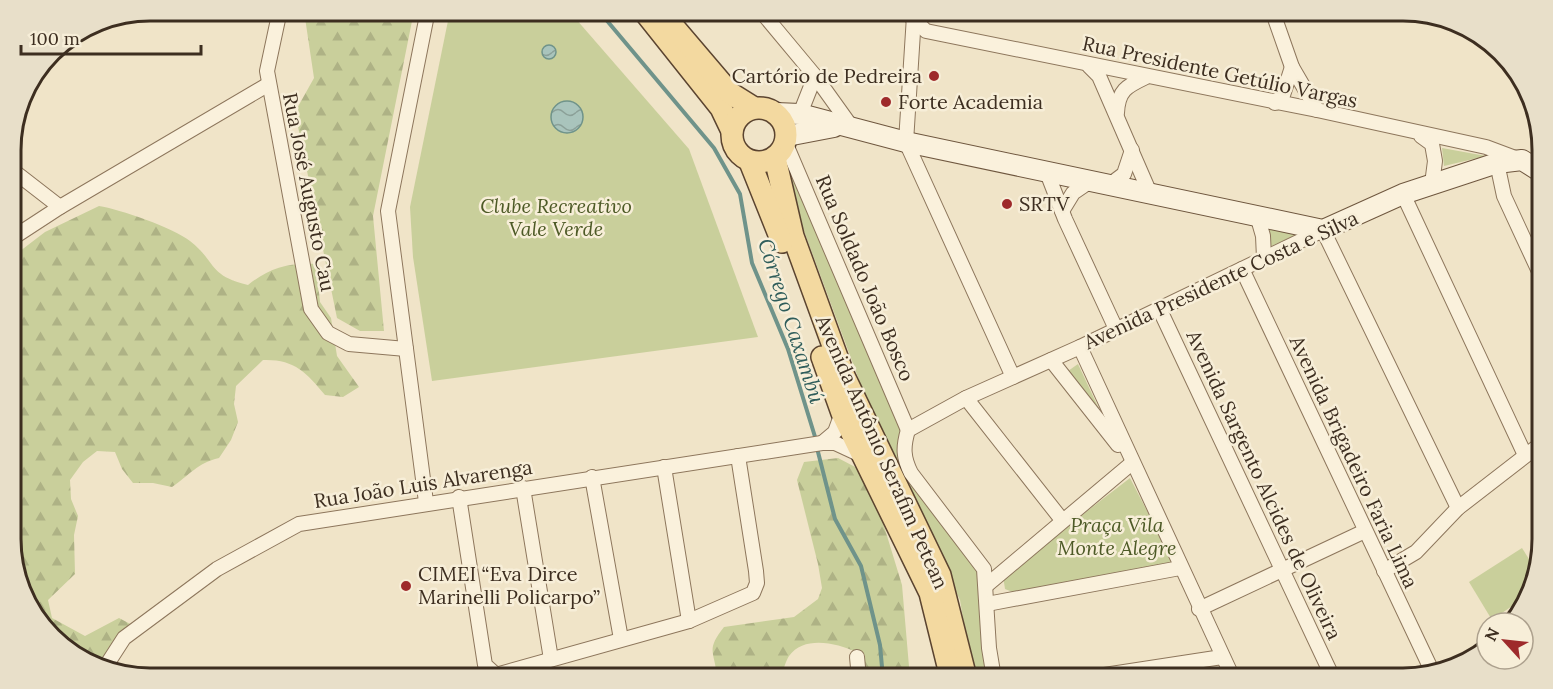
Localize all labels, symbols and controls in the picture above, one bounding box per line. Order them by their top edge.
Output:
scale bar [21,18,201,56]
text: 100 m [30,27,80,50]
street label: Rua Presidente Getúlio Vargas [1080,30,1360,113]
place label: Cartório de Pedreira [732,63,922,88]
marker: Cartório de Pedreira [927,69,941,83]
place label: Forte Academia [898,89,1043,114]
street label: Rua José Augusto Cau [278,90,341,294]
marker: Forte Academia [879,95,893,109]
street label: Rua Soldado João Bosco [811,171,920,385]
place label: SRTV [1019,191,1070,216]
park label: Clube Recreativo Vale Verde [480,193,632,241]
marker: SRTV [1000,197,1014,211]
street label: Avenida Presidente Costa e Silva [1079,205,1362,355]
water label: Córrego Caxambú [752,235,831,407]
street label: Avenida Antônio Serafim Petean [810,310,954,593]
street label: Avenida Sargento Alcides de Oliveira [1181,325,1347,644]
street label: Avenida Brigadeiro Faria Lima [1284,331,1424,592]
street label: Rua João Luis Alvarenga [312,454,534,513]
park label: Praça Vila Monte Alegre [1057,512,1177,560]
place label: CIMEI “Eva Dirce Marinelli Policarpo” [418,561,600,609]
marker: CIMEI “Eva Dirce Marinelli Policarpo” [399,579,413,593]
north arrow [1475,611,1535,671]
text: N [1480,624,1503,644]

